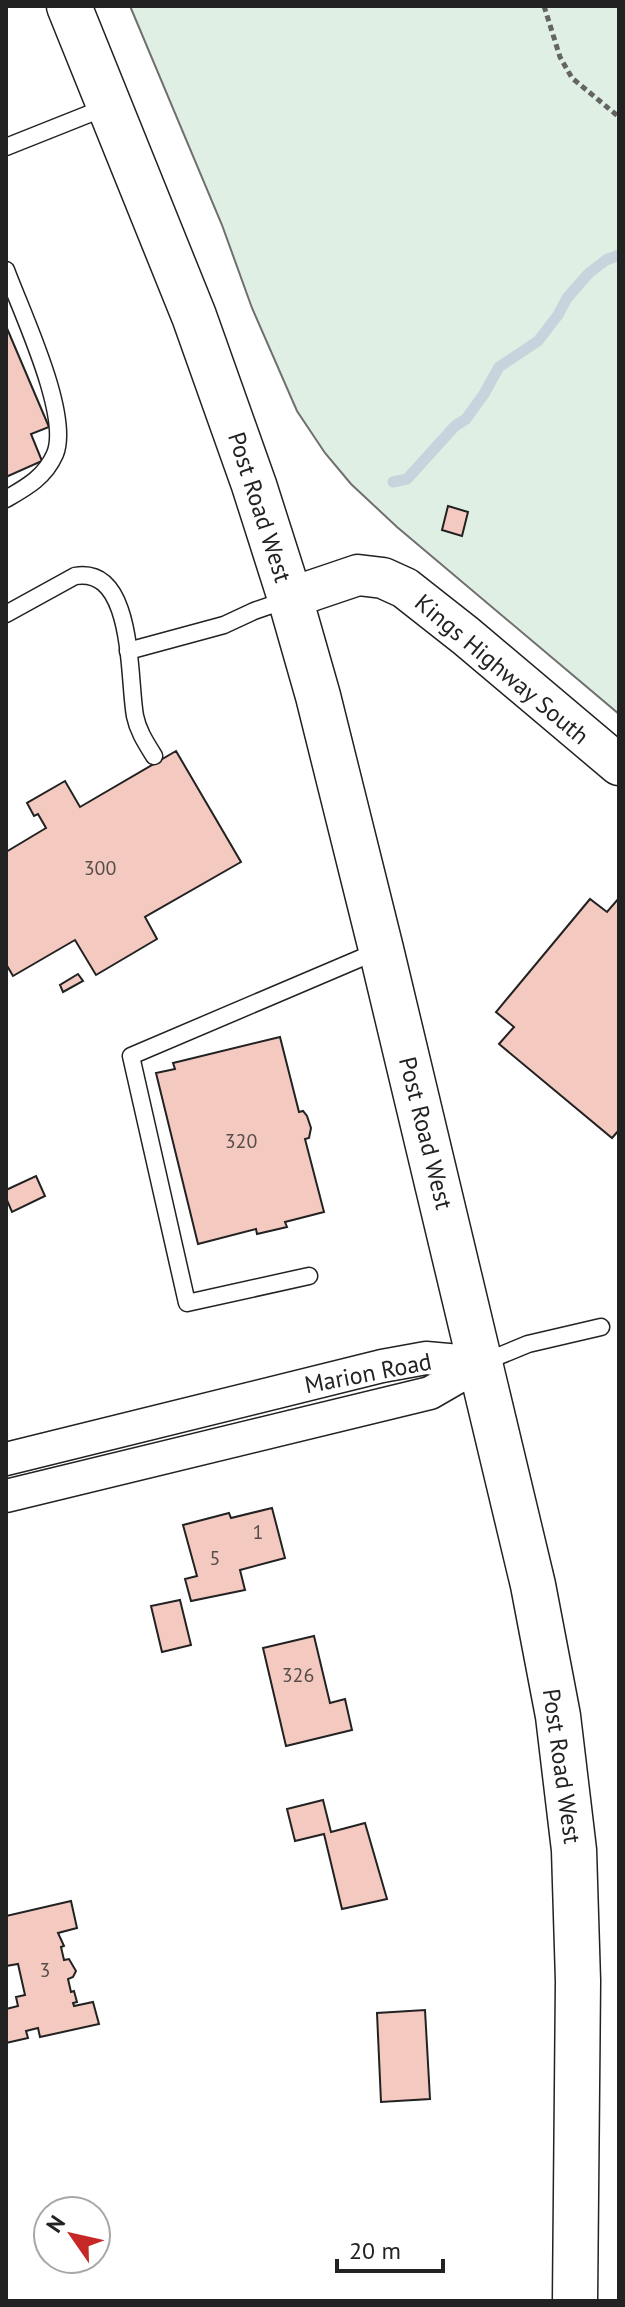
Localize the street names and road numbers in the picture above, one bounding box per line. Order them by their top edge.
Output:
street label: Post Road West [221,428,299,586]
street label: Kings Highway South [408,587,596,751]
street label: Post Road West [392,1054,460,1212]
street label: Marion Road [302,1346,434,1400]
street label: Post Road West [536,1687,588,1845]

